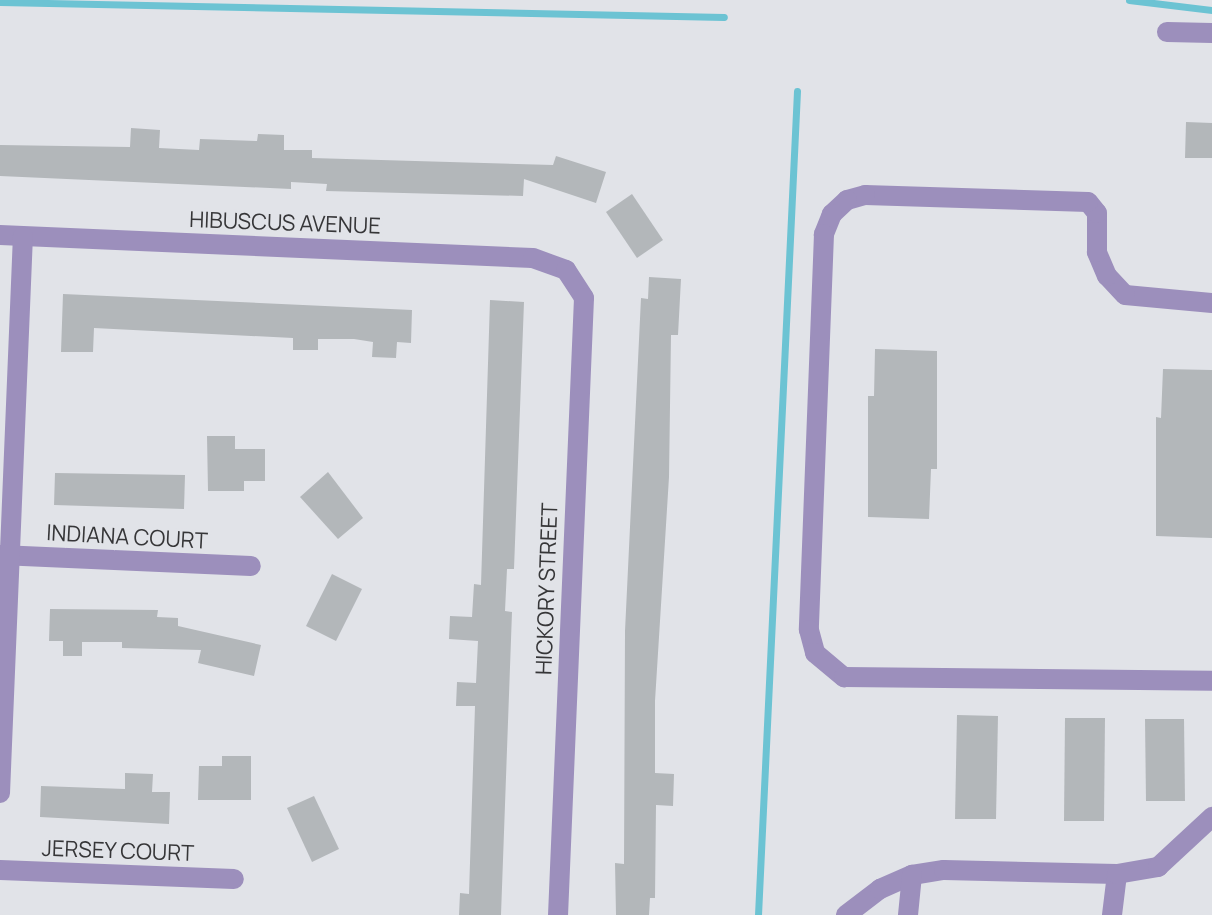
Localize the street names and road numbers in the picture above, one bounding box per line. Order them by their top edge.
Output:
street label: HIBUSCUS AVENUE [189,206,381,240]
street label: HICKORY STREET [531,502,563,676]
street label: INDIANA COURT [46,520,208,554]
street label: JERSEY COURT [41,835,195,867]

